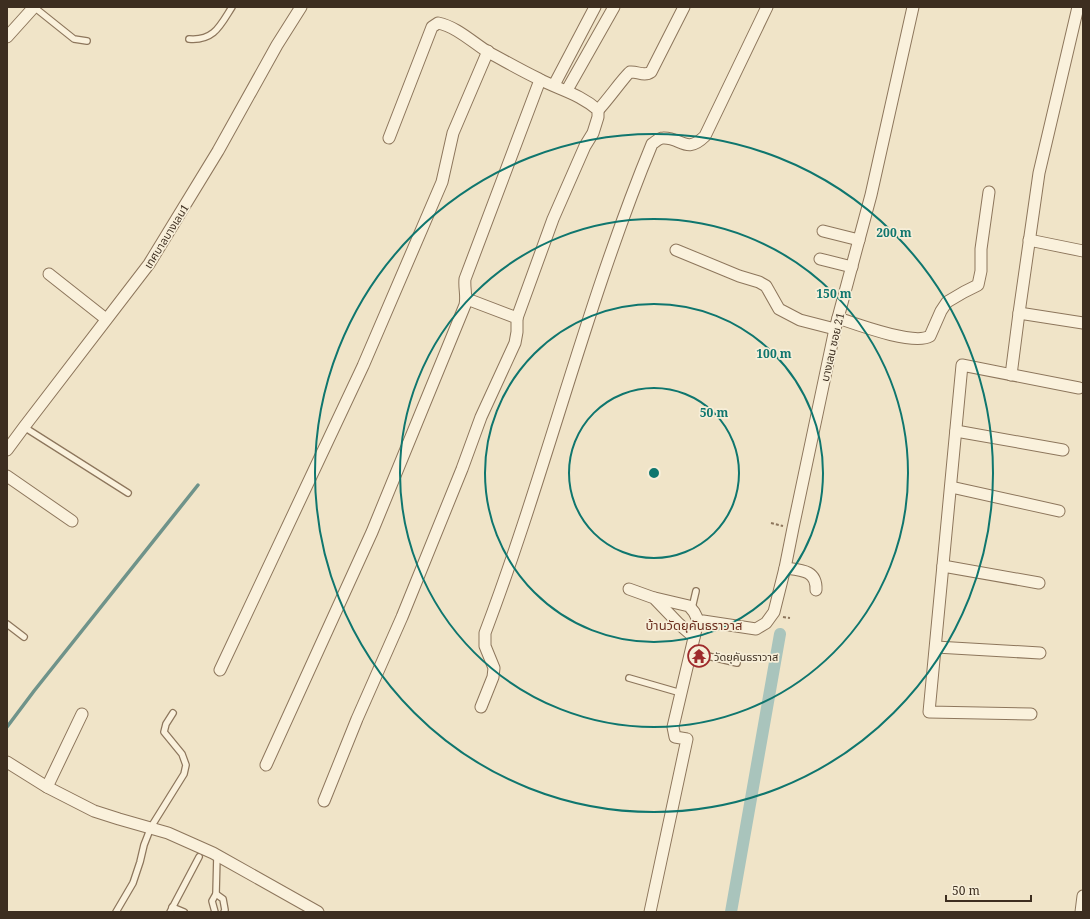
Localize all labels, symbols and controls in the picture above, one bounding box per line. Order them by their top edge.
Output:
street label: เทศบาลบางเลน1 [140,201,192,271]
text: 200 m [876,224,912,241]
text: 150 m [816,285,852,302]
street label: บางเลน ซอย 21 [817,311,847,383]
text: 100 m [756,345,792,362]
text: 50 m [700,404,728,421]
centre of rings [647,466,661,480]
district label: บ้านวัดยุคันธราวาส [646,616,742,634]
temple icon: วัดยุคันธราวาส [686,643,712,669]
place label: วัดยุคันธราวาส [714,649,778,664]
scale bar [946,877,1031,903]
text: 50 m [952,882,980,899]

